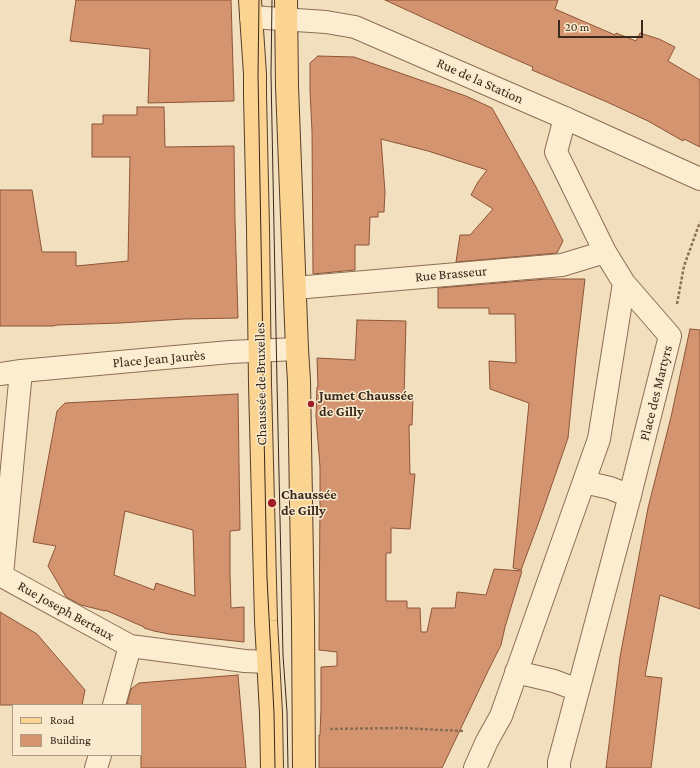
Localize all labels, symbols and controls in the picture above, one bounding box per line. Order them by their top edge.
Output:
scale bar [560,12,645,38]
text: 20 m [565,20,589,34]
street label: Rue de la Station [434,54,526,108]
street label: Rue Brasseur [414,262,488,286]
street label: Chaussée de Bruxelles [252,322,270,446]
street label: Place des Martyrs [636,344,676,442]
street label: Place Jean Jaurès [112,347,206,371]
place label: Jumet Chaussée de Gilly [319,388,413,420]
marker: Jumet Chaussée de Gilly [306,399,316,409]
place label: Chaussée de Gilly [281,487,337,520]
marker: Chaussée de Gilly [266,497,278,509]
street label: Rue Joseph Bertaux [15,578,117,644]
legend [12,704,142,756]
text: Road [50,713,74,727]
text: Building [50,733,91,747]

